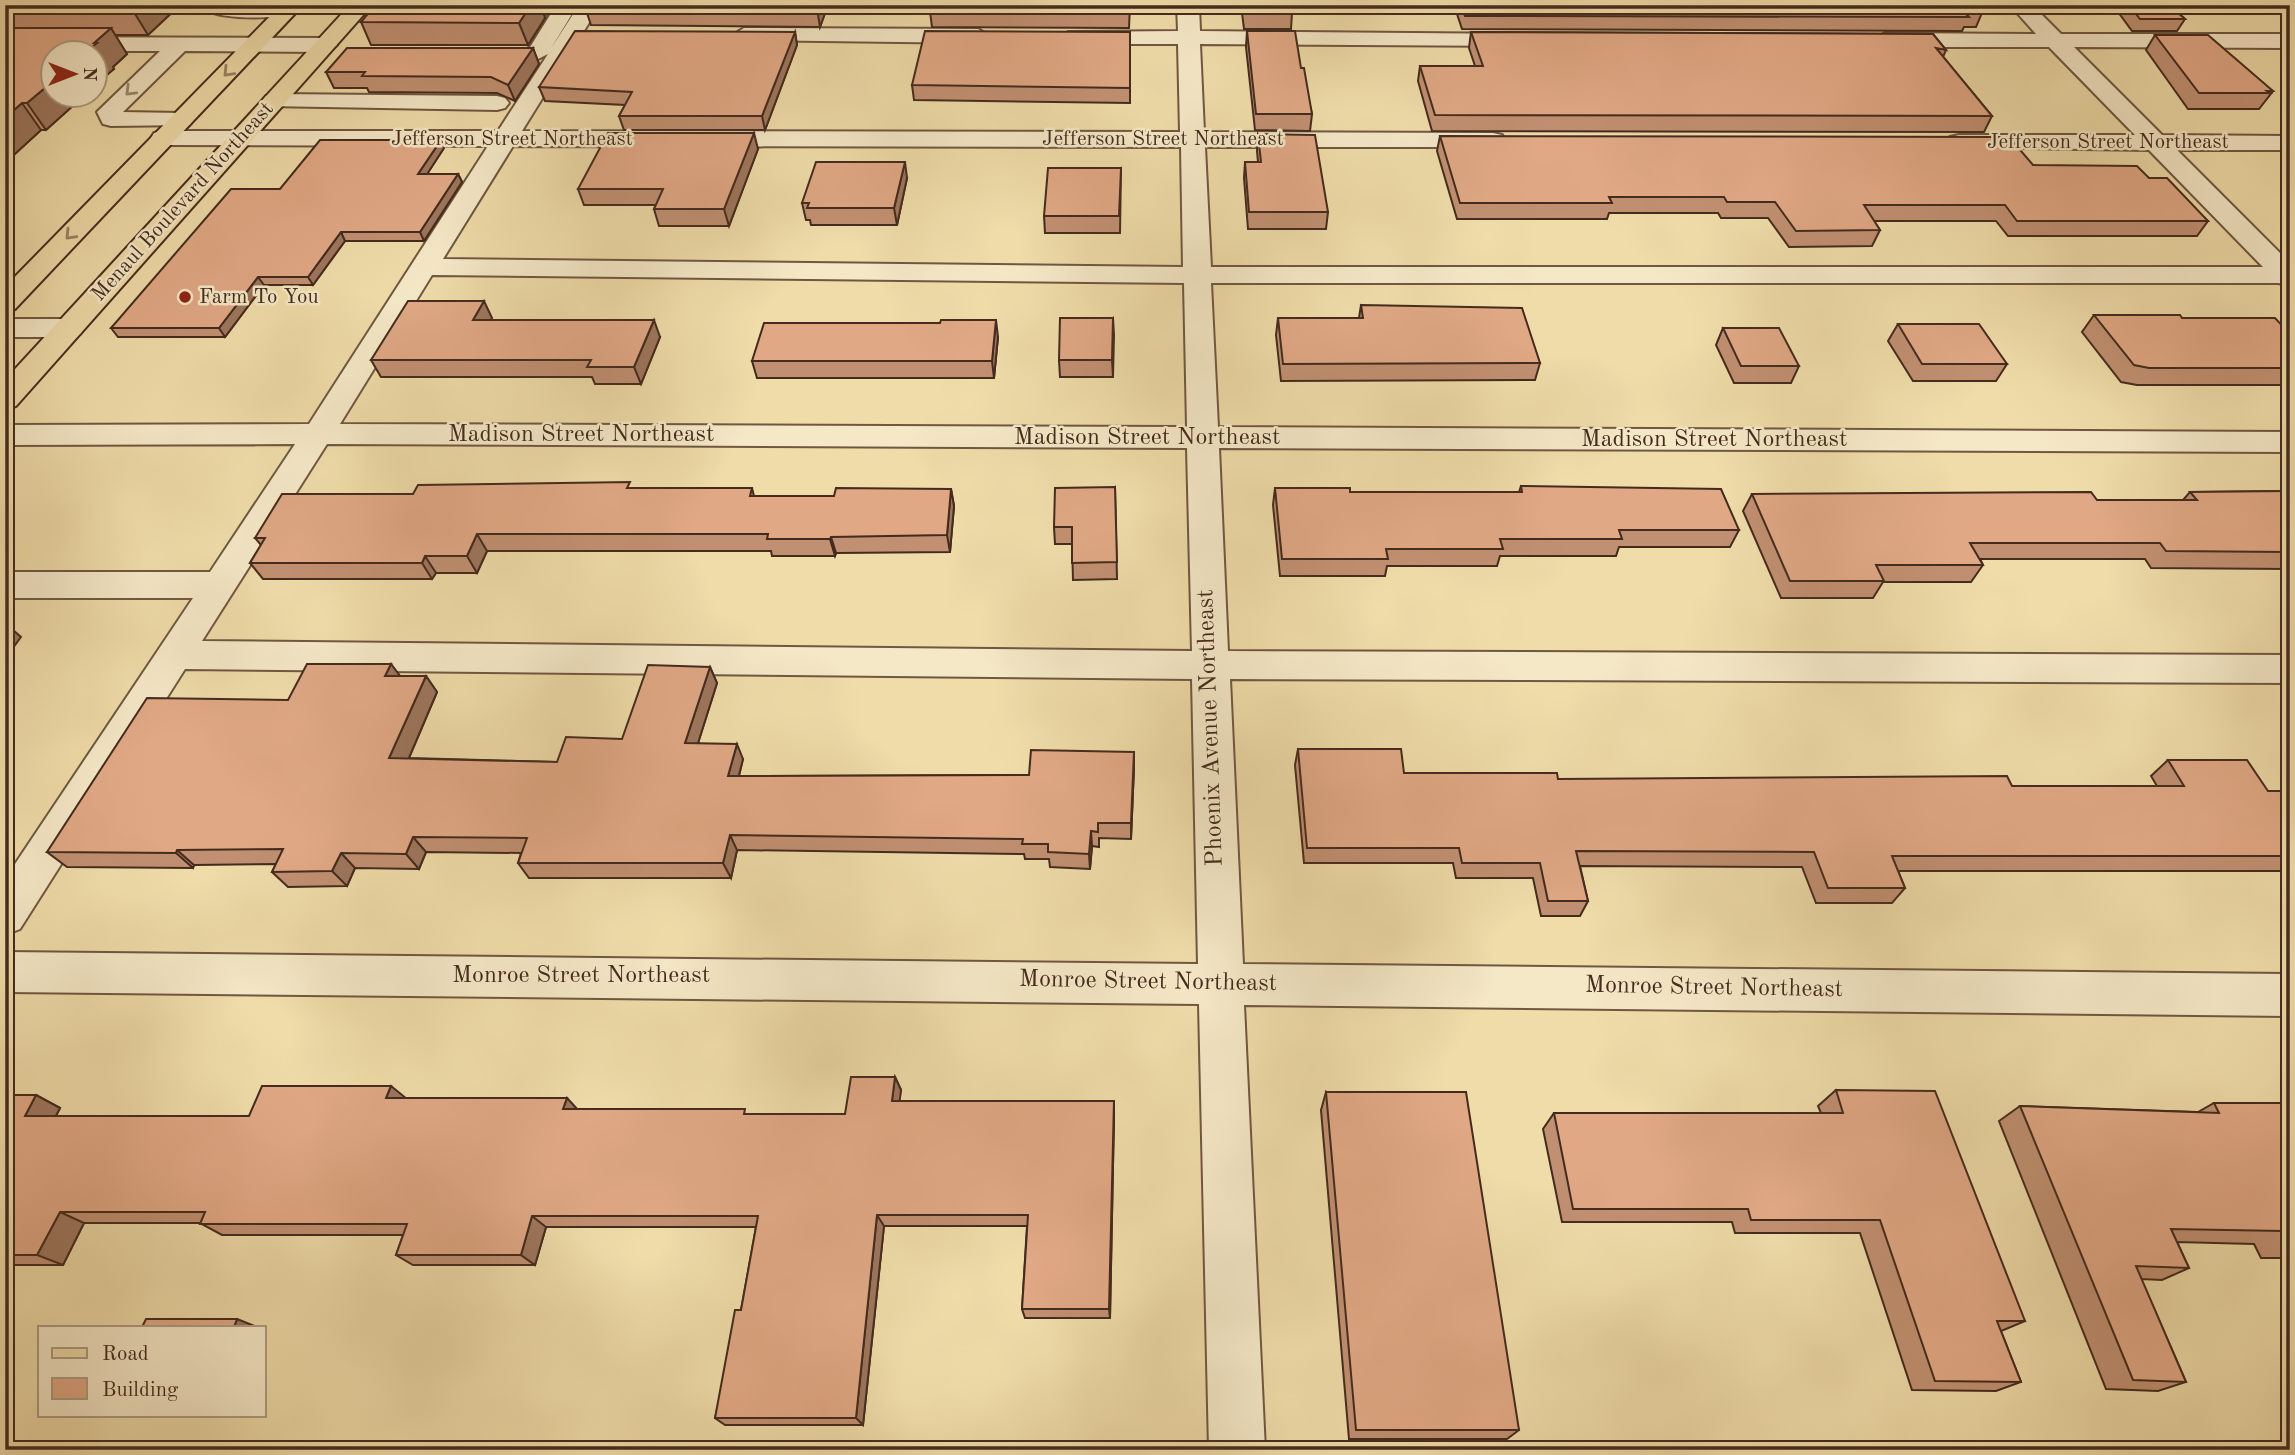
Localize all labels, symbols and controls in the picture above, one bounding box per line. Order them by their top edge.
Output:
north arrow [38,38,108,108]
one-way arrow [224,63,237,76]
text: N [79,67,98,82]
one-way arrow [126,82,139,95]
street label: Menaul Boulevard Northeast [88,98,278,306]
street label: Jefferson Street Northeast [391,129,633,150]
street label: Jefferson Street Northeast [1042,129,1284,150]
street label: Jefferson Street Northeast [1987,132,2229,153]
one-way arrow [66,227,79,240]
place label: Farm To You [199,287,319,308]
marker: Farm To You [177,289,193,305]
street label: Madison Street Northeast [448,423,714,447]
street label: Madison Street Northeast [1014,426,1280,450]
street label: Madison Street Northeast [1581,428,1847,452]
street label: Phoenix Avenue Northeast [1194,589,1228,867]
street label: Monroe Street Northeast [452,964,710,988]
street label: Monroe Street Northeast [1019,968,1277,996]
street label: Monroe Street Northeast [1585,974,1843,1002]
legend [38,1326,266,1416]
text: Road [102,1344,149,1365]
text: Building [102,1380,179,1401]

